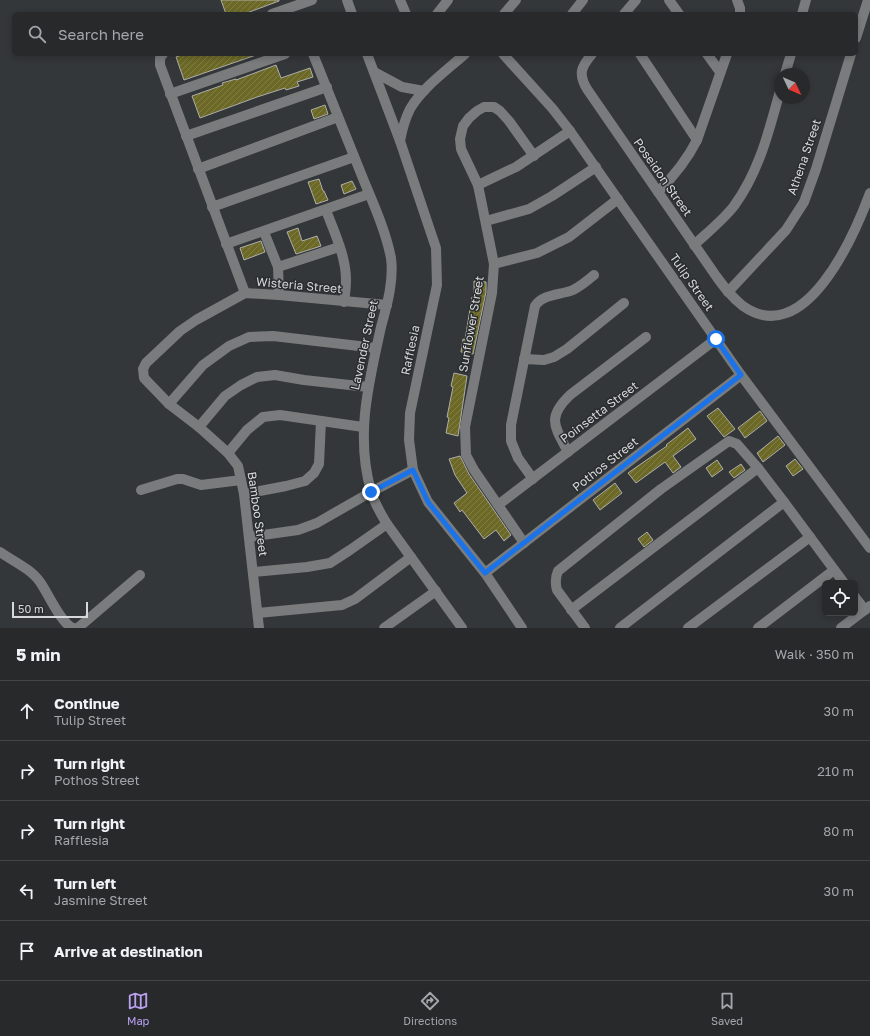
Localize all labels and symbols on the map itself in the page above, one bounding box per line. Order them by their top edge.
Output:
north arrow [774,68,810,104]
street label: Athena Street [784,117,824,197]
street label: Poseidon Street [630,135,696,219]
street label: Tulip Street [667,250,717,314]
street label: Wisteria Street [255,274,343,296]
street label: Sunflower Street [455,275,487,373]
street label: Lavender Street [347,298,381,391]
street label: Rafflesia [397,324,423,376]
route start [707,330,725,348]
street label: Poinsetta Street [557,378,641,446]
street label: Pothos Street [569,434,641,494]
street label: Bamboo Street [245,470,271,558]
route end [362,483,380,501]
scale bar [12,600,88,619]

